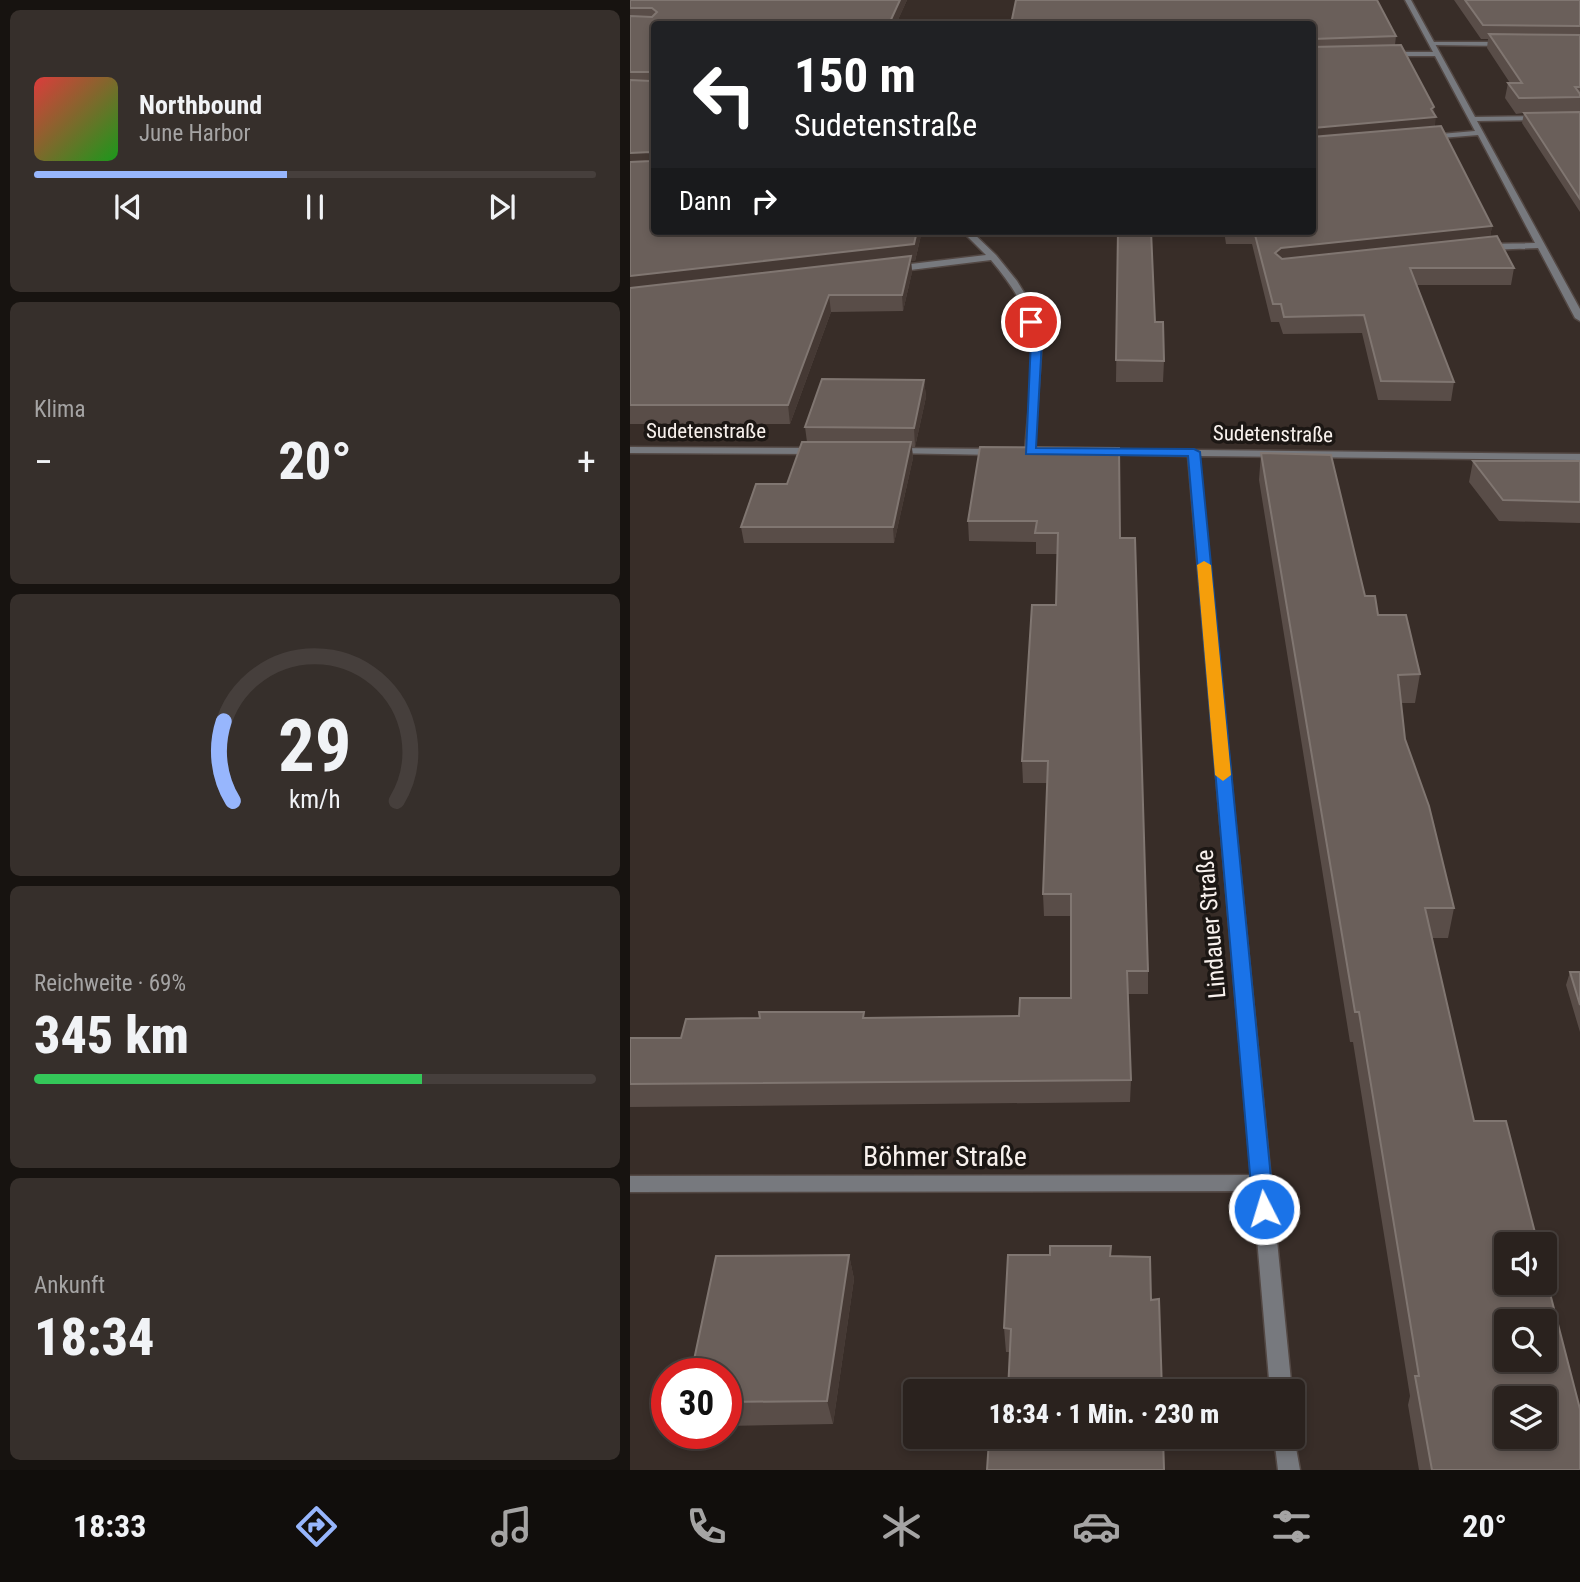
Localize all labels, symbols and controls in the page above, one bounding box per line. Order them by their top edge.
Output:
text: 150 m [794,47,916,104]
icon: left [679,49,770,140]
text: Northbound [139,90,262,120]
text: Sudetenstraße [794,106,977,144]
text: June Harbor [139,120,251,147]
icon: right [745,182,783,220]
text: Dann [679,186,731,216]
icon: previous [109,188,147,226]
icon: pause [296,188,334,226]
icon: next [483,188,521,226]
pin [1001,292,1061,352]
icon: arrive [1012,303,1050,341]
text: Klima [34,396,85,423]
street label: Sudetenstraße [646,419,766,443]
street label: Sudetenstraße [1213,421,1333,447]
text: 20° [278,431,352,492]
text: − [34,440,53,484]
text: + [577,440,596,484]
text: 29 [278,703,352,789]
text: km/h [289,785,341,814]
street label: Lindauer Straße [1191,848,1231,1000]
text: Reichweite · 69% [34,970,186,997]
text: 345 km [34,1005,189,1066]
street label: Böhmer Straße [863,1140,1027,1173]
position arrow [1227,1172,1301,1246]
map controls [1494,1232,1557,1449]
button: sound [1494,1232,1557,1295]
text: Ankunft [34,1272,105,1299]
text: 18:34 [34,1307,154,1368]
button: search [1494,1309,1557,1372]
speed limit sign: 30 [651,1358,742,1449]
button: layers [1494,1386,1557,1449]
text: 18:34 · 1 Min. · 230 m [989,1399,1219,1429]
icon: directions [292,1502,341,1551]
icon: music [487,1502,536,1551]
icon: phone [682,1502,731,1551]
icon: climate [877,1502,926,1551]
icon: car [1072,1502,1121,1551]
icon: filters [1267,1502,1316,1551]
text: 18:33 [73,1507,146,1545]
text: 20° [1462,1507,1507,1545]

